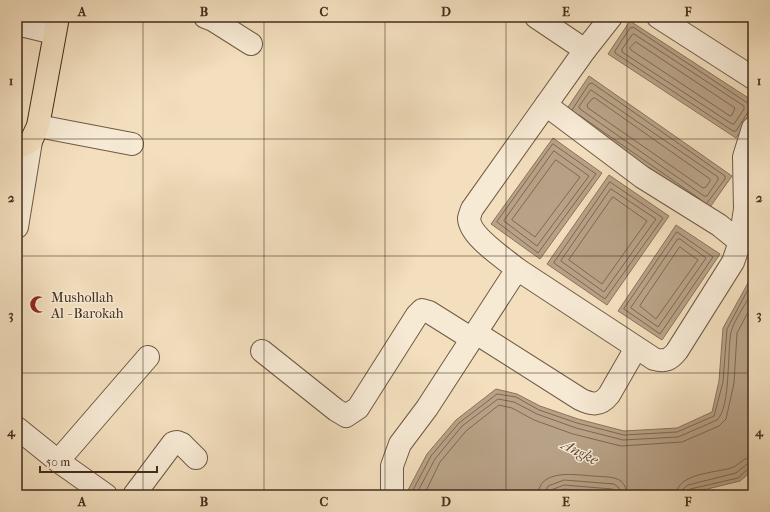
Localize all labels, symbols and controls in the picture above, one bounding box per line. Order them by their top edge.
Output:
text: A [77,4,87,19]
text: B [200,4,209,19]
text: C [320,4,329,19]
text: D [441,4,451,19]
text: E [562,4,570,19]
text: F [684,4,692,19]
text: 1 [9,73,14,88]
text: 1 [757,73,762,88]
text: 2 [8,190,15,205]
text: 2 [756,190,763,205]
place label: Mushollah Al - Barokah [50,289,124,322]
mosque icon: Mushollah Al - Barokah [28,295,48,315]
text: 3 [8,307,14,323]
text: 3 [756,307,762,323]
text: 4 [6,424,16,440]
text: 4 [754,424,764,440]
water label: Angke [557,434,602,469]
scale bar [40,448,157,474]
text: 50 m [46,455,70,469]
text: A [77,494,87,509]
text: B [200,494,209,509]
text: C [320,494,329,509]
text: D [441,494,451,509]
text: E [562,494,570,509]
text: F [684,494,692,509]

